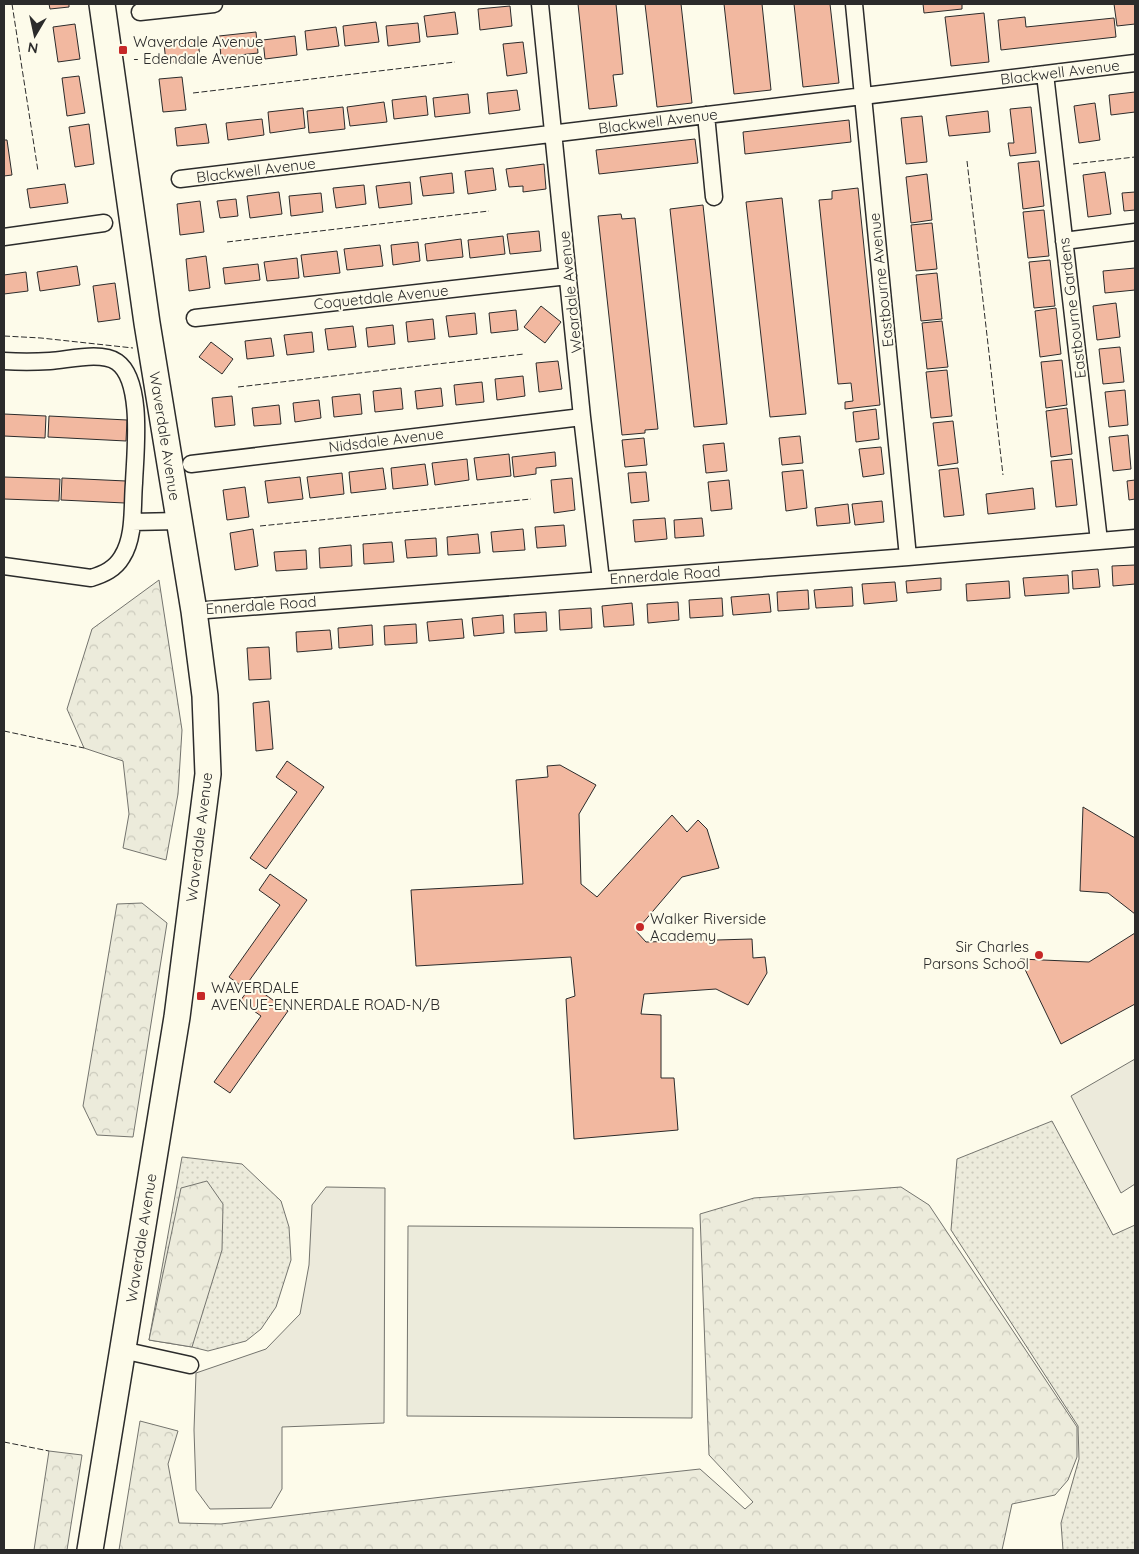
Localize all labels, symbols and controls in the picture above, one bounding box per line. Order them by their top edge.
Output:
north arrow [10,10,60,60]
place label: Waverdale Avenue - Edendale Avenue [133,32,263,68]
text: N [26,38,39,58]
marker: Waverdale Avenue - Edendale Avenue [117,44,129,56]
street label: Blackwell Avenue [999,55,1121,89]
street label: Blackwell Avenue [597,104,719,138]
street label: Blackwell Avenue [195,153,317,187]
street label: Eastbourne Avenue [865,212,897,348]
street label: Weardale Avenue [554,230,586,354]
street label: Eastbourne Gardens [1054,236,1090,380]
street label: Coquetdale Avenue [313,280,449,314]
street label: Waverdale Avenue [145,370,185,502]
street label: Nidsdale Avenue [327,424,445,456]
street label: Ennerdale Road [609,562,721,588]
street label: Ennerdale Road [205,592,317,618]
street label: Waverdale Avenue [182,771,216,903]
place label: Walker Riverside Academy [650,909,766,945]
marker: Walker Riverside Academy [634,921,646,933]
place label: Sir Charles Parsons School [923,937,1029,973]
marker: Sir Charles Parsons School [1033,949,1045,961]
place label: WAVERDALE AVENUE-ENNERDALE ROAD-N/B [211,978,440,1014]
marker: WAVERDALE AVENUE-ENNERDALE ROAD-N/B [195,990,207,1002]
street label: Waverdale Avenue [121,1172,161,1304]

